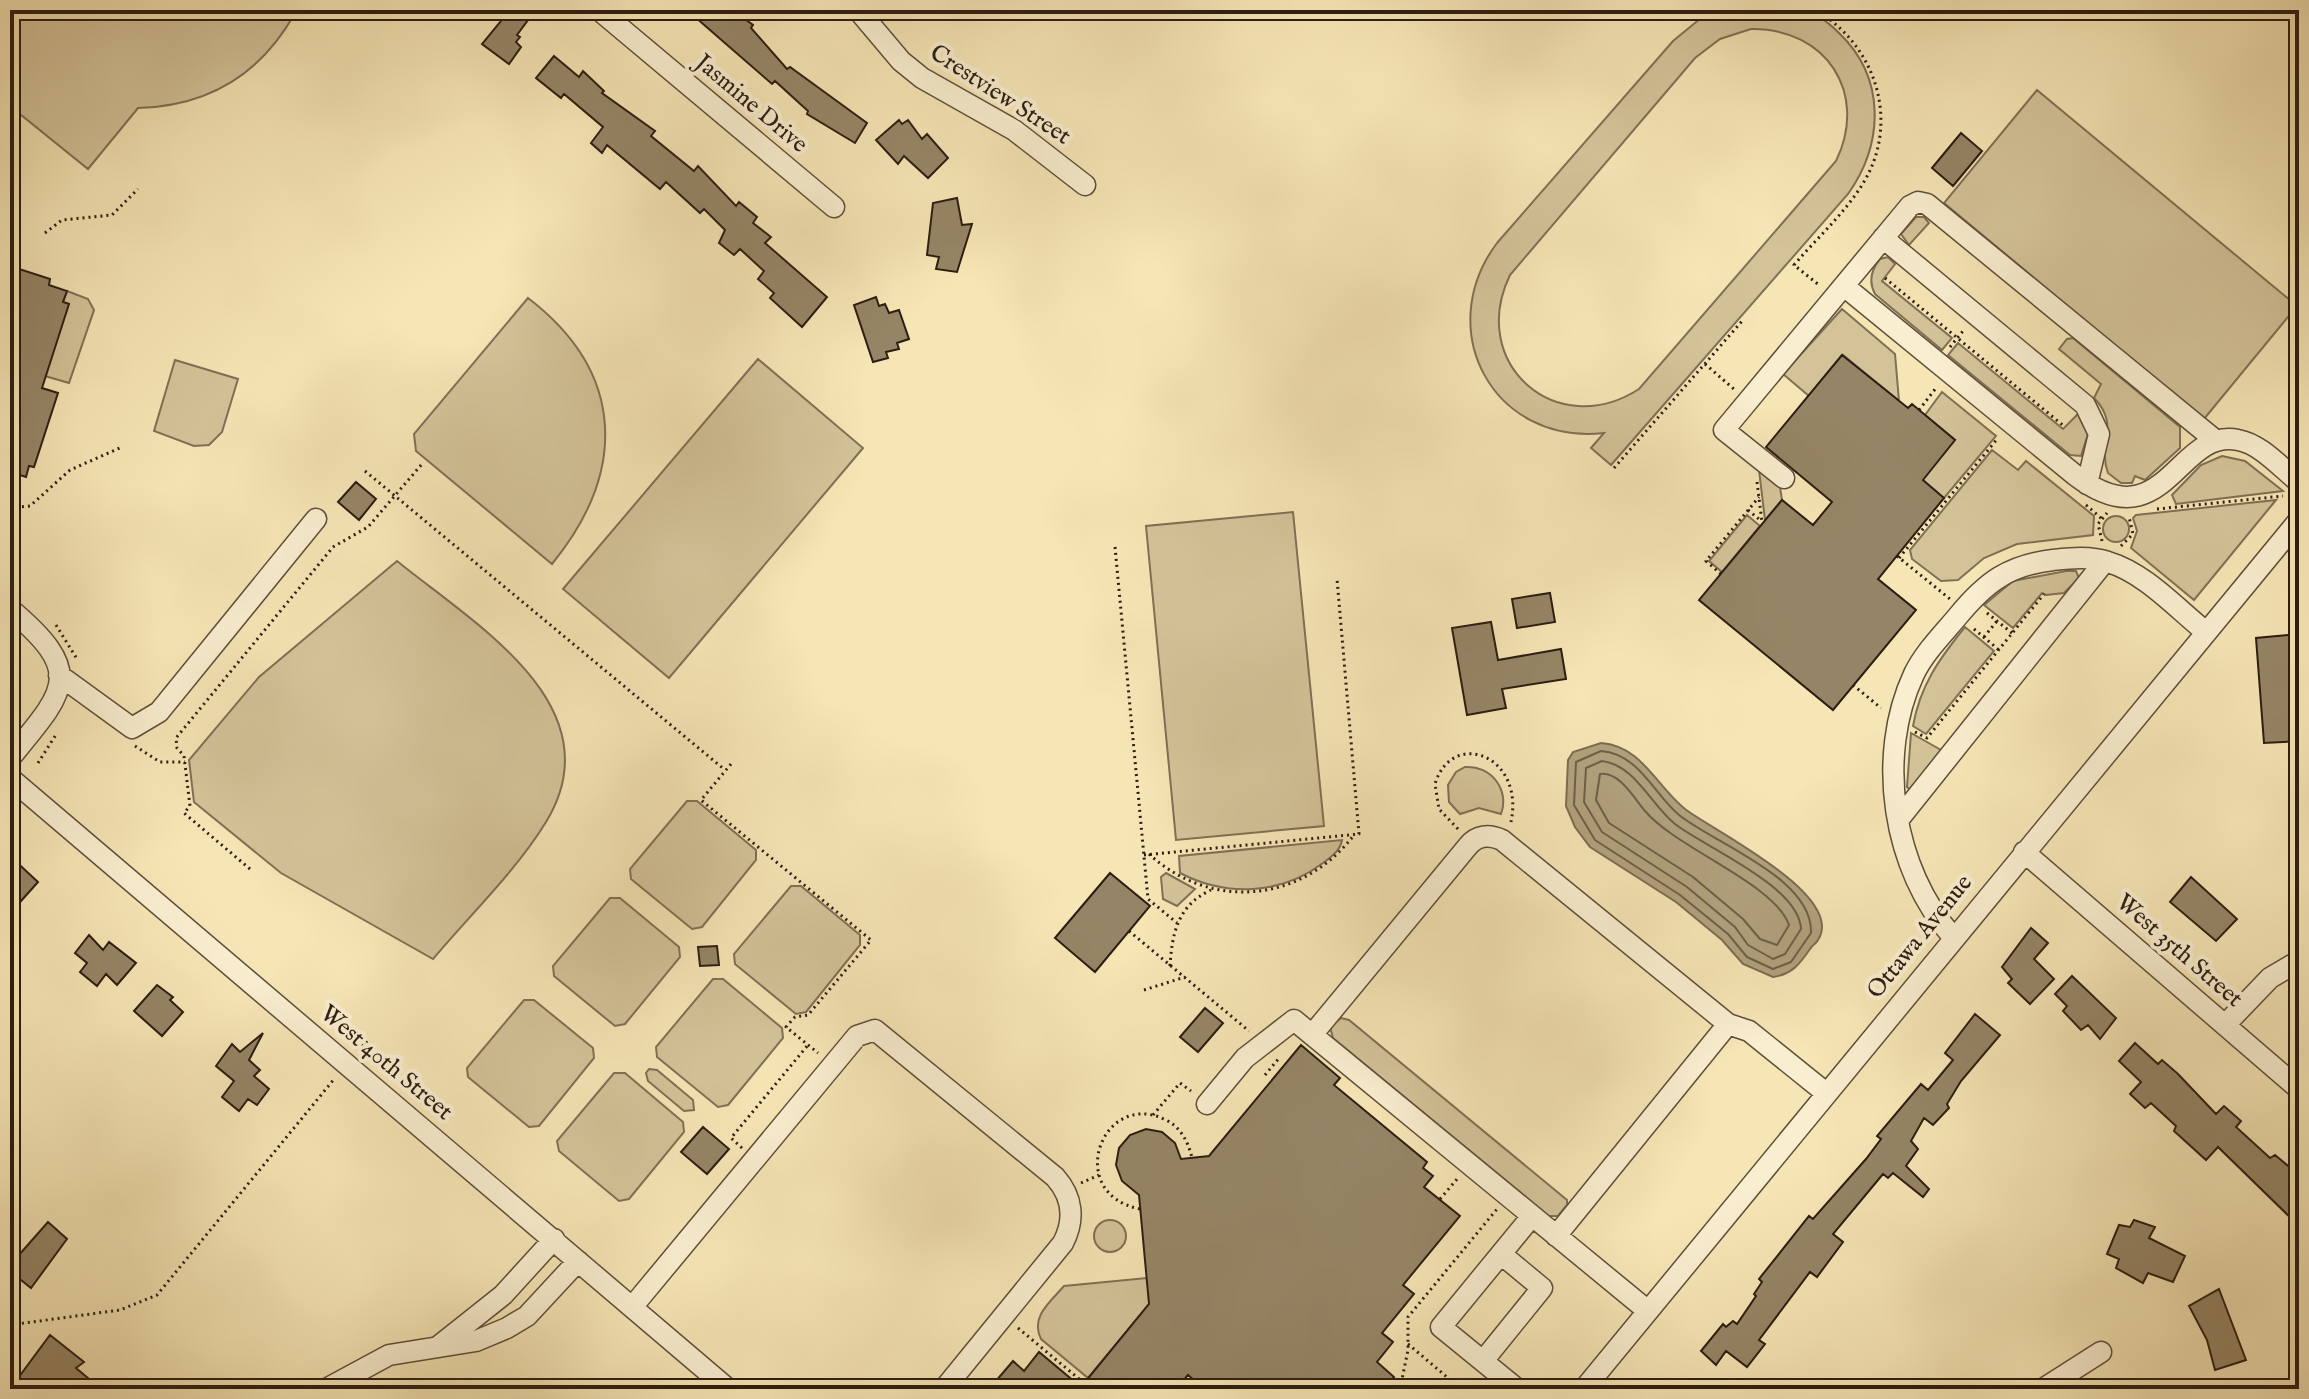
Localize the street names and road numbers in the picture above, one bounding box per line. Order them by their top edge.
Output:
street label: Crestview Street [924,38,1076,152]
street label: Jasmine Drive [686,46,814,160]
street label: Ottawa Avenue [1860,869,1980,1005]
street label: West 35th Street [2109,887,2249,1015]
street label: West 40th Street [313,998,459,1128]

